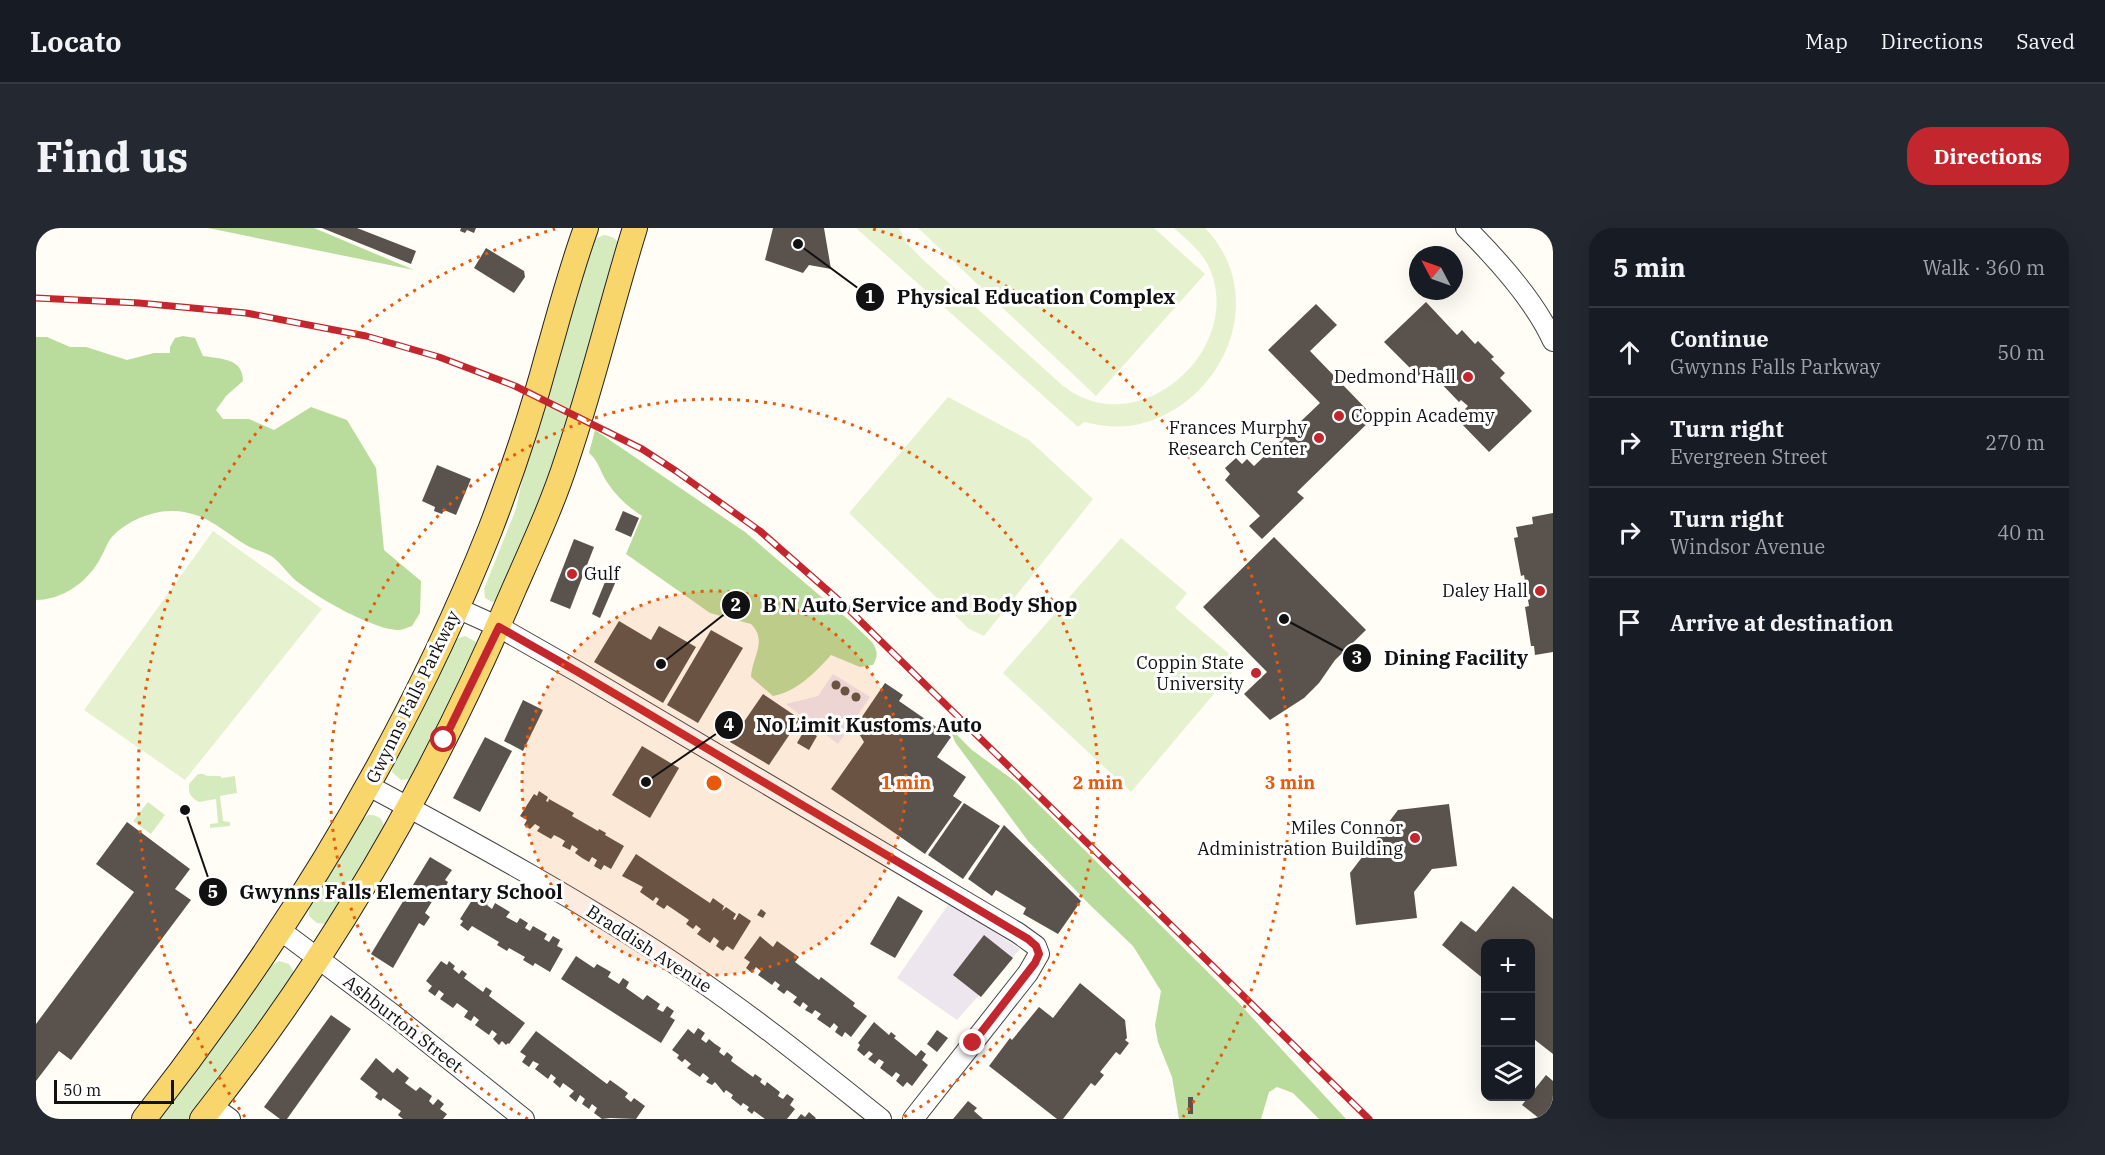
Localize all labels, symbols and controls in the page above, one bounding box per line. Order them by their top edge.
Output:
text: Locato [30,23,122,60]
text: Map [1805,27,1848,55]
text: Directions [1881,27,1983,55]
text: Saved [2016,27,2075,55]
button: Directions [1907,127,2069,185]
text: Find us [36,129,188,184]
north arrow [1409,246,1463,300]
text: 5 min [1613,250,1686,284]
text: Walk · 360 m [1923,254,2045,281]
callout: Physical Education Complex [855,278,1187,316]
text: Physical Education Complex [897,283,1175,310]
text: 1 [865,285,876,308]
text: Continue [1670,324,1769,353]
icon: ahead [1613,336,1646,369]
text: 50 m [1997,339,2045,366]
text: Gwynns Falls Parkway [1670,353,1880,380]
place label: Dedmond Hall [1334,365,1456,388]
marker: Dedmond Hall [1461,370,1475,384]
place label: Coppin Academy [1351,404,1495,427]
marker: Coppin Academy [1332,409,1346,423]
text: Turn right [1670,414,1784,443]
place label: Frances Murphy Research Center [1168,416,1307,460]
icon: right [1613,426,1646,459]
text: 270 m [1985,429,2045,456]
marker: Frances Murphy Research Center [1312,431,1326,445]
text: Evergreen Street [1670,443,1828,470]
text: Turn right [1670,504,1784,533]
icon: right [1613,516,1646,549]
text: 40 m [1997,519,2045,546]
text: Windsor Avenue [1670,533,1825,560]
place label: Gulf [584,562,622,585]
marker: Gulf [565,567,579,581]
place label: Daley Hall [1442,579,1528,602]
marker: Daley Hall [1533,584,1547,598]
callout: B N Auto Service and Body Shop [721,586,1090,624]
text: B N Auto Service and Body Shop [763,591,1077,618]
text: 2 [731,593,741,616]
street label: Gwynns Falls Parkway [361,606,465,787]
icon: arrive [1613,606,1646,639]
text: Arrive at destination [1670,608,1893,637]
callout: Dining Facility [1342,639,1540,677]
text: Dining Facility [1384,644,1529,671]
text: 3 [1352,646,1362,669]
place label: Coppin State University [1136,651,1244,695]
marker: Coppin State University [1249,666,1263,680]
callout: No Limit Kustoms Auto [714,706,994,744]
text: No Limit Kustoms Auto [756,711,982,738]
text: 4 [724,713,735,736]
route start [430,726,456,752]
text: 1 min [881,771,931,794]
text: 2 min [1073,771,1123,794]
text: 3 min [1265,771,1315,794]
centre of rings [704,773,724,793]
place label: Miles Connor Administration Building [1197,816,1403,860]
marker: Miles Connor Administration Building [1408,831,1422,845]
callout: Gwynns Falls Elementary School [198,873,575,911]
text: Gwynns Falls Elementary School [239,878,563,905]
text: 5 [208,880,218,903]
street label: Braddish Avenue [582,899,716,998]
map controls [1481,939,1535,1101]
button: + [1481,939,1535,993]
street label: Ashburton Street [339,970,468,1077]
button: − [1481,993,1535,1047]
route end [959,1029,985,1055]
button: layers [1481,1047,1535,1101]
scale bar [54,1077,174,1104]
text: 50 m [63,1080,101,1100]

